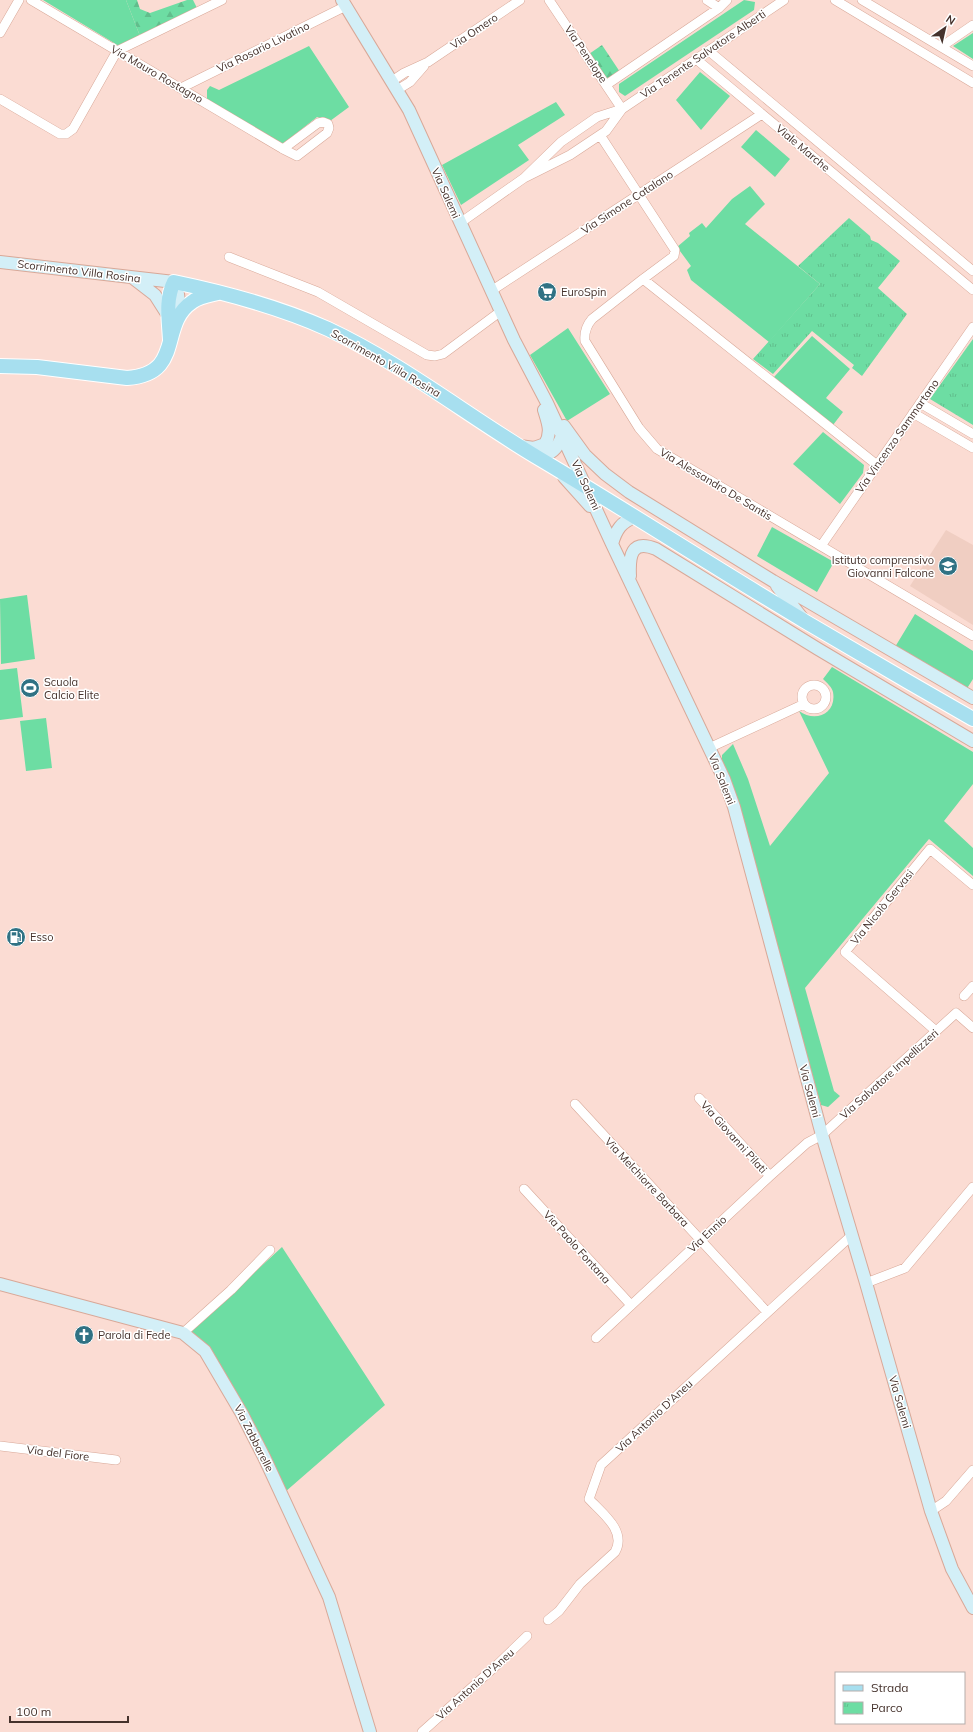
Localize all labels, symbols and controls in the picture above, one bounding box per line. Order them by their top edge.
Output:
street label: Via Tenente Salvatore Alberti [638,7,768,101]
north arrow [925,8,965,48]
street label: Via Omero [448,10,500,52]
text: N [943,12,958,28]
street label: Via Rosario Livatino [214,18,312,76]
street label: Via Penelope [562,22,610,86]
street label: Via Mauro Rostagno [108,42,206,106]
street label: Viale Marche [773,121,833,175]
street label: Via Salemi [429,165,463,221]
street label: Via Simone Catalano [578,167,676,237]
street label: Scorrimento Villa Rosina [17,256,141,286]
supermarket icon: EuroSpin [536,281,558,303]
place label: EuroSpin [561,285,607,299]
street label: Scorrimento Villa Rosina [329,326,443,400]
street label: Via Vincenzo Sammartano [852,376,942,496]
street label: Via Alessandro De Santis [657,445,775,523]
street label: Via Salemi [568,458,604,512]
place label: Istituto comprensivo Giovanni Falcone [832,553,934,580]
school or university icon: Istituto comprensivo Giovanni Falcone [937,555,959,577]
place label: Scuola Calcio Elite [44,675,99,702]
sports icon: Scuola Calcio Elite [19,677,41,699]
street label: Via Salemi [705,751,739,807]
street label: Via Nicolò Gervasi [847,867,917,947]
fuel station icon: Esso [5,926,27,948]
place label: Esso [30,930,54,944]
street label: Via Salvatore Impellizzeri [837,1026,941,1122]
street label: Via Salemi [796,1063,824,1119]
street label: Via Giovanni Pilati [698,1098,770,1176]
street label: Via Melchiorre Barbara [602,1134,692,1230]
street label: Via Paolo Fontana [541,1208,613,1286]
street label: Via Ennio [685,1213,729,1255]
church icon: Parola di Fede [73,1324,95,1346]
place label: Parola di Fede [98,1328,170,1342]
street label: Via Salemi [886,1374,914,1430]
street label: Via Antonio D'Aneu [613,1377,695,1455]
street label: Via Zabbarelle [231,1402,277,1474]
street label: Via del Fiore [26,1442,90,1464]
street label: Via Antonio D'Aneu [433,1645,517,1723]
legend [835,1672,965,1724]
text: Strada [871,1680,909,1695]
scale bar [10,1698,128,1724]
text: Parco [871,1700,903,1715]
text: 100 m [16,1704,51,1719]

